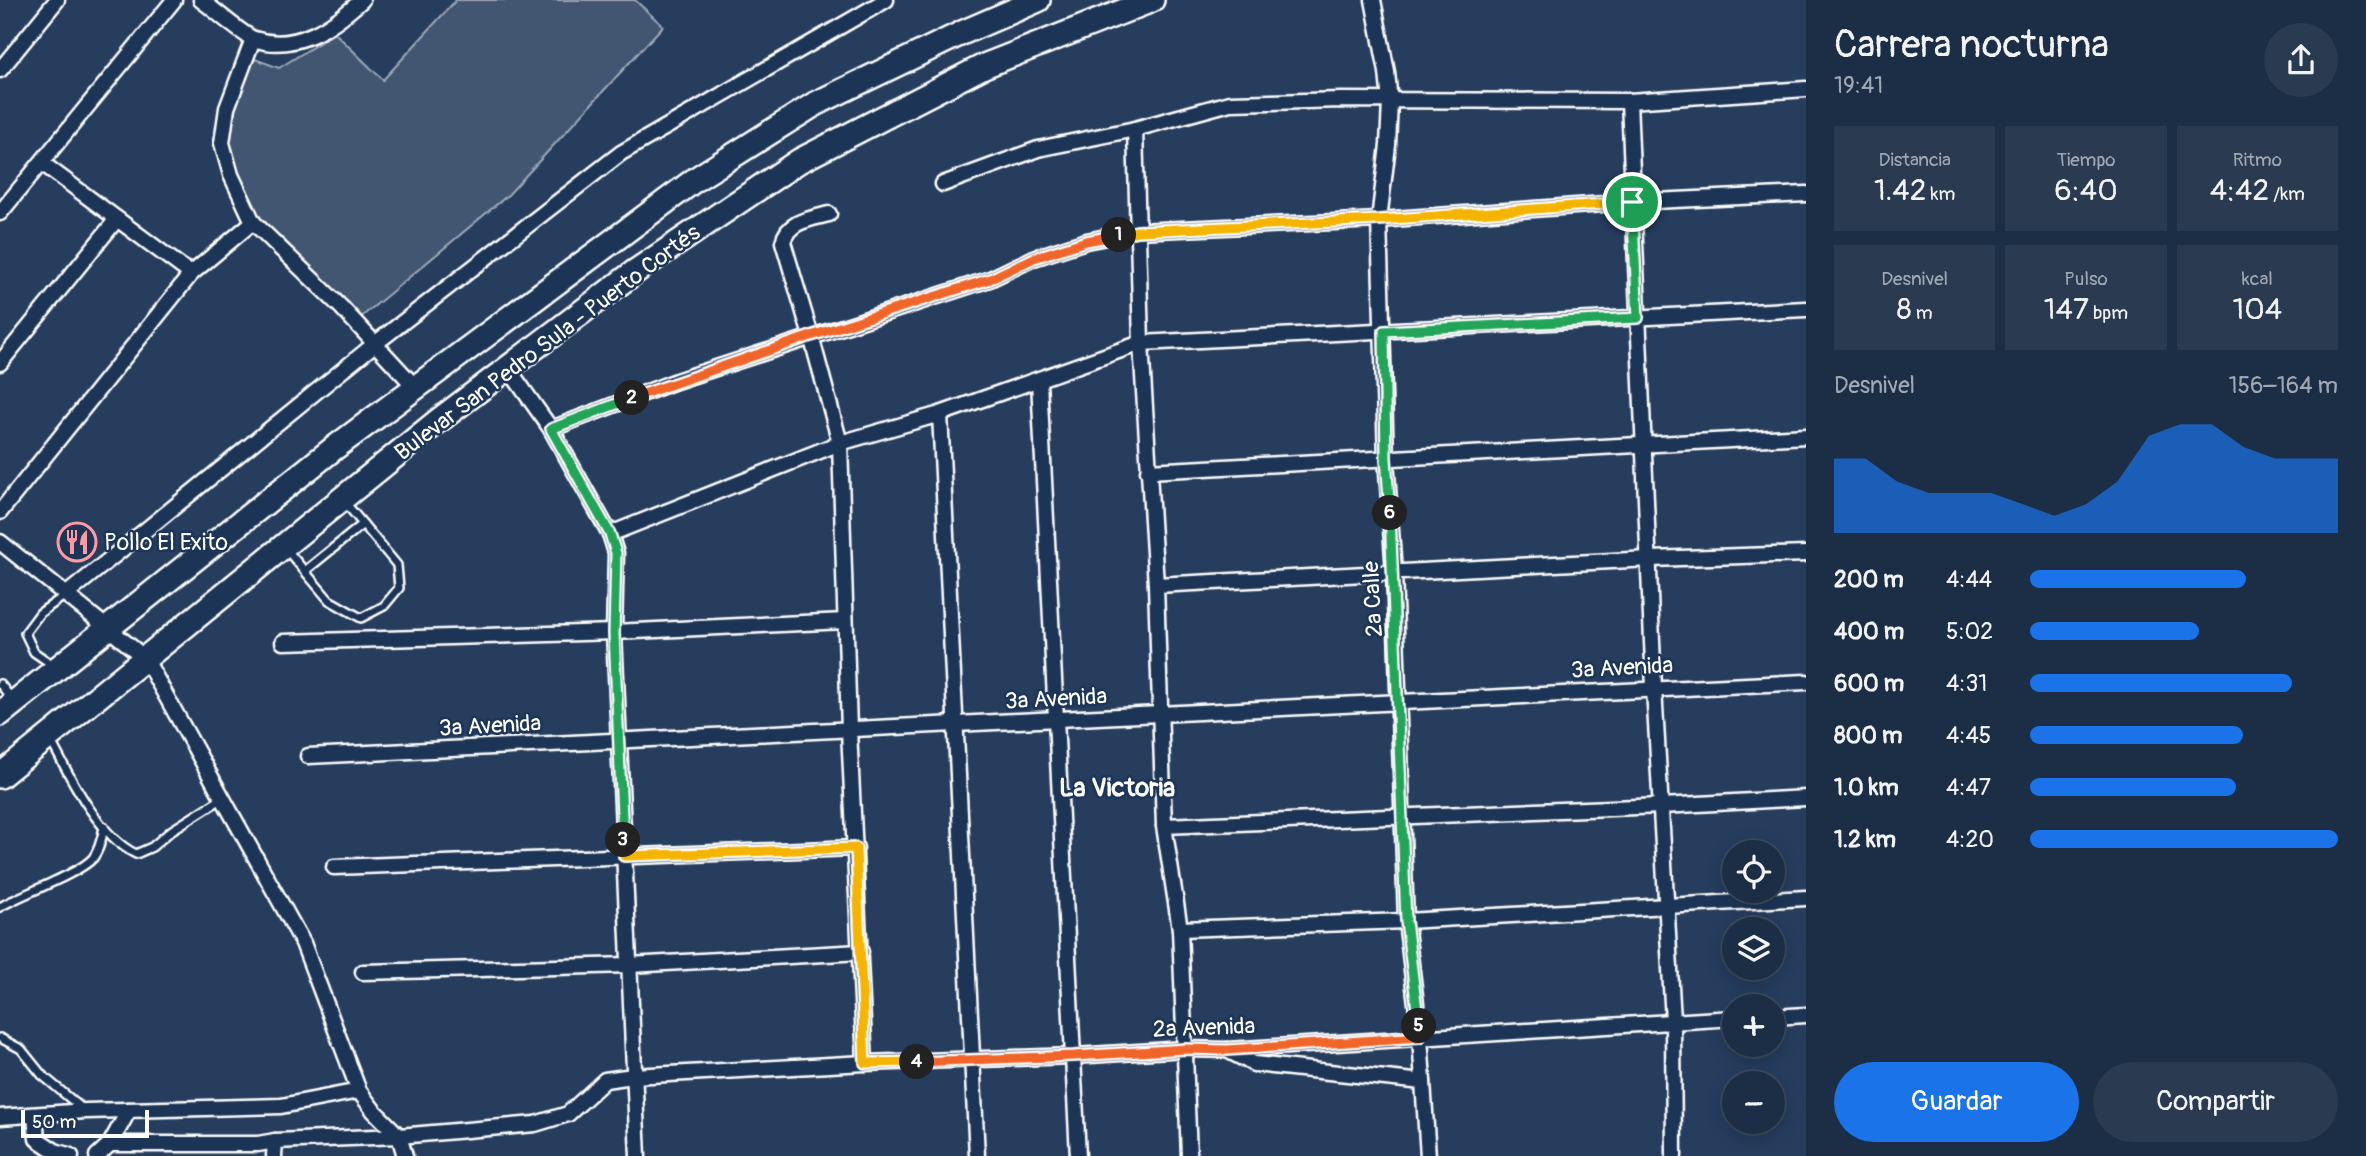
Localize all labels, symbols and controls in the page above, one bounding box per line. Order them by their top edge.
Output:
text: Carrera nocturna [1834,21,2109,69]
button: share [2264,23,2338,97]
text: 19:41 [1834,71,1883,100]
text: Distancia [1878,148,1951,172]
text: Tiempo [2056,148,2116,172]
text: Ritmo [2233,148,2282,172]
pin [1602,172,1662,232]
text: 1.42 [1874,172,1926,209]
text: 6:40 [2054,172,2118,209]
text: 4:42 [2210,172,2269,209]
text: km [1926,182,1955,206]
text: /km [2269,182,2305,206]
icon: arrive [1613,183,1651,221]
street label: Bulevar San Pedro Sula - Puerto Cortés [389,218,706,467]
pin: 1 [1102,218,1136,252]
text: 1 [1115,222,1122,246]
text: Desnivel [1881,267,1948,291]
text: Pulso [2064,267,2108,291]
text: kcal [2242,267,2273,291]
text: 8 [1897,291,1912,328]
text: 147 [2044,291,2089,328]
text: 104 [2233,291,2282,328]
text: m [1912,301,1933,325]
text: bpm [2089,301,2128,325]
text: Desnivel [1834,371,1915,400]
text: 156–164 m [2228,371,2338,400]
pin: 2 [614,380,650,416]
text: 2 [626,385,637,409]
pin: 6 [1372,496,1408,530]
text: 6 [1384,500,1395,524]
restaurant icon: Pollo El Exito [56,521,98,563]
place label: Pollo El Exito [104,528,228,557]
street label: 2a Calle [1356,560,1389,638]
text: 200 m [1834,565,1904,594]
text: 4:44 [1946,565,1992,594]
text: 400 m [1834,617,1904,646]
text: 5:02 [1946,617,1993,646]
street label: 3a Avenida [1570,650,1674,685]
text: 600 m [1834,669,1904,698]
text: 4:31 [1946,669,1987,698]
street label: 3a Avenida [1004,681,1108,716]
street label: 3a Avenida [438,708,542,743]
text: 800 m [1834,721,1902,750]
text: 4:45 [1946,721,1991,750]
district label: La Victoria [1059,772,1175,804]
text: 1.0 km [1834,773,1899,802]
text: 4:47 [1946,773,1991,802]
pin: 3 [606,822,640,858]
text: 1.2 km [1834,825,1896,854]
text: 4:20 [1946,825,1994,854]
text: 3 [617,827,628,851]
map controls [1722,840,1785,1134]
button: locate [1722,840,1785,903]
button: layers [1722,917,1785,980]
button: + [1722,994,1785,1057]
pin: 5 [1402,1009,1436,1044]
street label: 2a Avenida [1152,1011,1256,1044]
text: 5 [1413,1013,1424,1037]
pin: 4 [900,1044,934,1080]
text: 4 [911,1049,922,1073]
button: Guardar [1834,1062,2079,1142]
button: Compartir [2093,1062,2338,1142]
button: − [1722,1071,1785,1134]
scale bar [21,1107,149,1139]
text: 50 m [32,1110,76,1134]

